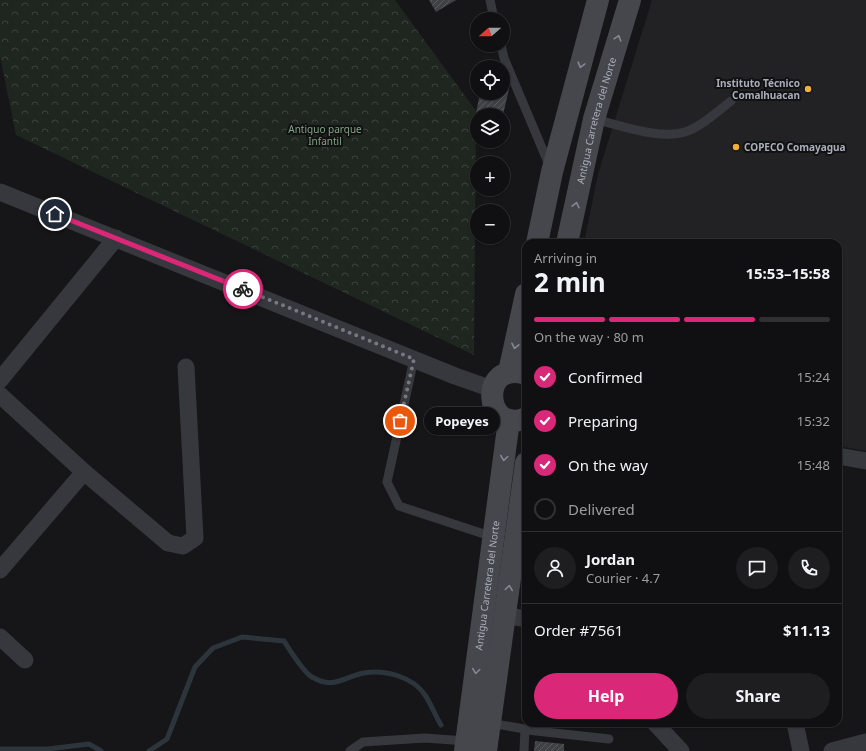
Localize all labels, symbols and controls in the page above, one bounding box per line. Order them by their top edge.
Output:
north arrow [470,12,510,52]
map controls [470,12,510,244]
one-way arrow [613,35,622,42]
street label: Antigua Carretera del Norte [573,55,619,185]
button: locate [470,60,510,100]
one-way arrow [577,61,585,68]
place label: Instituto Técnico Comalhuacan [716,76,800,102]
marker: Instituto Técnico Comalhuacan [803,84,813,94]
button: layers [470,108,510,148]
park label: Antiguo parque Infantil [288,122,362,148]
place label: COPECO Comayagua [744,140,846,154]
marker: COPECO Comayagua [731,142,741,152]
button: + [470,156,510,196]
pin [38,197,72,231]
one-way arrow [571,202,579,208]
icon: home [44,203,66,225]
button: − [470,204,510,244]
text: Arriving in [534,249,597,267]
text: 15:53–15:58 [745,263,830,283]
text: 2 min [534,264,606,300]
courier [223,269,263,309]
icon: bike [232,278,254,300]
text: On the way · 80 m [534,328,644,346]
one-way arrow [511,343,519,349]
icon: check [534,366,556,388]
text: Confirmed [568,367,643,387]
text: 15:24 [797,368,830,386]
pin [383,404,417,438]
callout: Popeyes [424,407,500,435]
icon: bag [389,410,411,432]
icon: check [534,410,556,432]
text: Preparing [568,411,638,431]
text: Popeyes [435,412,489,430]
text: 15:32 [797,412,830,430]
icon: check [534,454,556,476]
one-way arrow [500,455,509,461]
text: On the way [568,455,648,475]
text: 15:48 [797,456,830,474]
text: Delivered [568,499,635,519]
street label: Antigua Carretera del Norte [471,519,503,651]
button: person [534,547,576,589]
button: chat [736,547,778,589]
button: phone [788,547,830,589]
text: Jordan [586,549,635,569]
text: Courier · 4.7 [586,569,660,587]
one-way arrow [504,584,513,591]
text: Order #7561 [534,620,623,640]
text: $11.13 [783,620,830,640]
one-way arrow [472,667,481,674]
button: Help [534,673,678,719]
button: Share [686,673,830,719]

